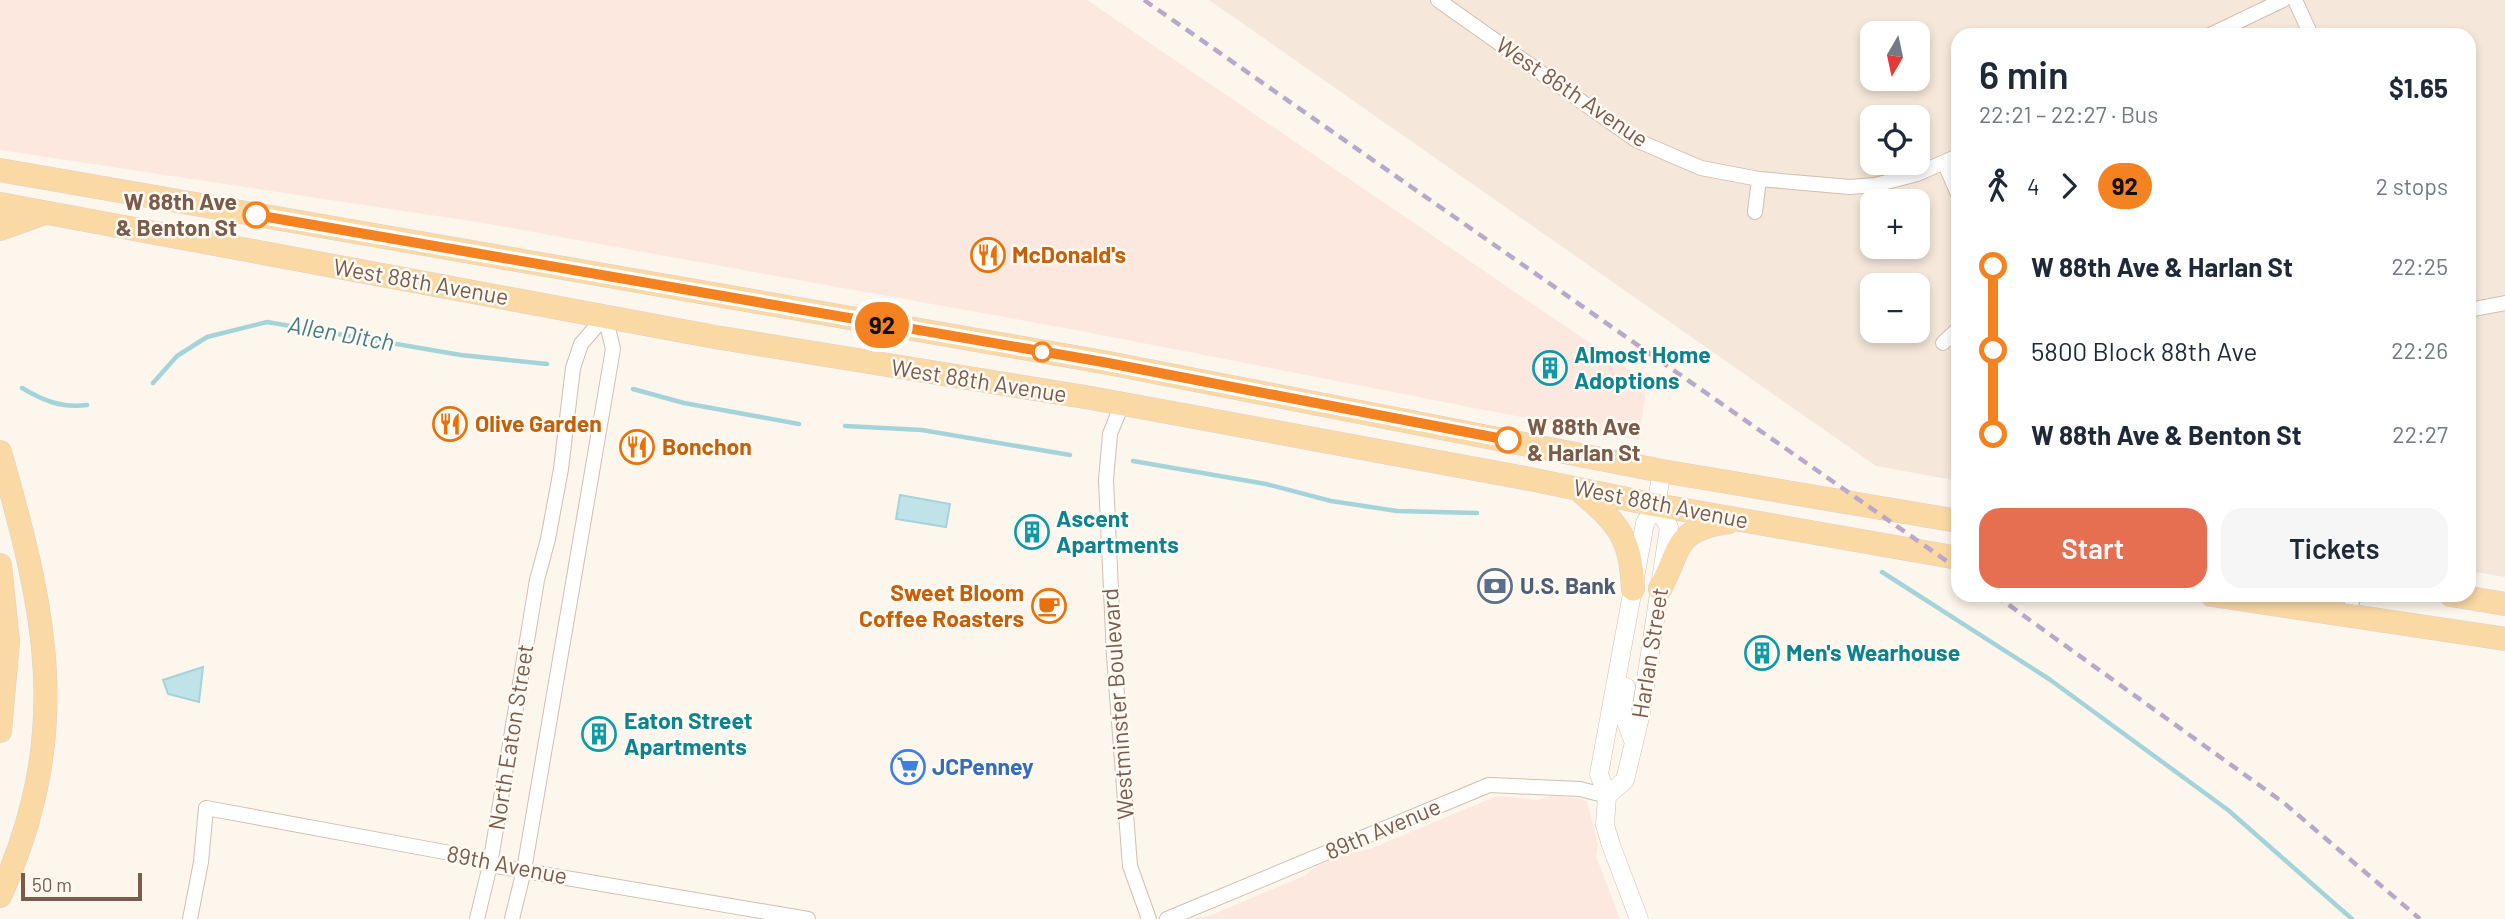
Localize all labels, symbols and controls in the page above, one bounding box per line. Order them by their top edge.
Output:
north arrow [1860,21,1930,91]
map controls [1860,21,1930,343]
street label: West 86th Avenue [1491,30,1654,152]
text: 6 min [1979,51,2069,97]
text: $1.65 [2389,72,2448,103]
text: 22:21 – 22:27 · Bus [1979,100,2158,128]
button: locate [1860,105,1930,175]
icon: walk [1979,167,2017,205]
icon: forward [2050,167,2088,205]
text: 92 [2112,171,2138,200]
text: 4 [2027,172,2040,200]
text: 2 stops [2376,172,2448,200]
place label: W 88th Ave & Benton St [116,187,237,241]
button: + [1860,189,1930,259]
marker: W 88th Ave & Benton St [243,202,269,228]
restaurant icon: McDonald's [969,236,1007,274]
place label: McDonald's [1012,240,1126,268]
text: W 88th Ave & Harlan St [2031,251,2293,282]
street label: West 88th Avenue [331,252,511,310]
text: 22:25 [2391,252,2448,280]
button: − [1860,273,1930,343]
line badge: 92 [850,302,914,348]
water label: Allen Ditch [286,309,397,356]
text: 92 [869,310,895,339]
text: 5800 Block 88th Ave [2031,335,2257,366]
text: 22:26 [2391,336,2448,364]
place label: Almost Home Adoptions [1574,340,1711,394]
unlabelled marker [1032,342,1052,362]
building icon: Almost Home Adoptions [1531,349,1569,387]
street label: West 88th Avenue [889,352,1069,408]
restaurant icon: Olive Garden [431,405,469,443]
place label: Olive Garden [475,409,602,437]
place label: W 88th Ave & Harlan St [1527,412,1641,466]
text: W 88th Ave & Benton St [2031,419,2302,450]
text: 22:27 [2392,420,2448,448]
marker: W 88th Ave & Harlan St [1495,427,1521,453]
restaurant icon: Bonchon [618,428,656,466]
place label: Bonchon [662,432,752,460]
street label: West 88th Avenue [1571,472,1751,534]
place label: Ascent Apartments [1056,504,1179,558]
button: Start [1979,508,2207,588]
button: Tickets [2221,508,2448,588]
building icon: Ascent Apartments [1013,513,1051,551]
bank icon: U.S. Bank [1476,567,1514,605]
place label: U.S. Bank [1520,571,1616,599]
place label: Sweet Bloom Coffee Roasters [859,578,1024,632]
street label: Harlan Street [1625,585,1673,720]
cafe icon: Sweet Bloom Coffee Roasters [1030,587,1068,625]
street label: Westminster Boulevard [1095,587,1139,821]
building icon: Men's Wearhouse [1743,634,1781,672]
place label: Men's Wearhouse [1786,638,1960,666]
street label: North Eaton Street [481,642,539,832]
place label: Eaton Street Apartments [624,706,752,760]
building icon: Eaton Street Apartments [580,715,618,753]
supermarket icon: JCPenney [889,748,927,786]
place label: JCPenney [932,752,1034,780]
street label: 89th Avenue [1321,791,1444,865]
street label: 89th Avenue [444,839,570,889]
scale bar [21,870,142,902]
text: 50 m [32,873,72,896]

